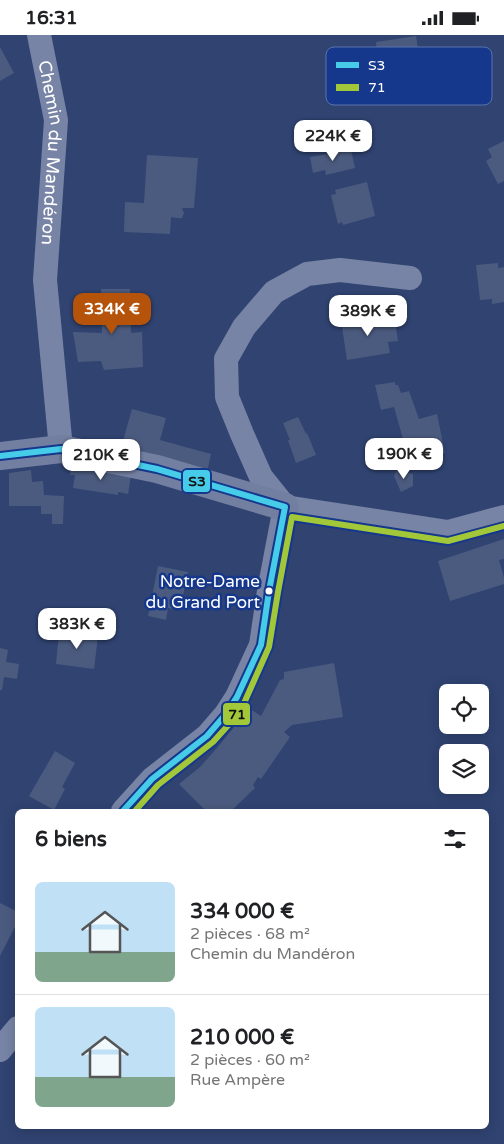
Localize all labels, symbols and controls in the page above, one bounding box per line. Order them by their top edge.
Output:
text: 16:31 [25,7,78,29]
legend [326,47,492,105]
text: S3 [368,57,385,74]
street label: Chemin du Mandéron [33,58,68,246]
text: 71 [368,79,386,96]
pin: 224K € [292,119,374,162]
text: 224K € [305,126,361,146]
pin: 334K € [71,293,153,335]
pin: 389K € [327,295,409,337]
text: 334K € [84,299,140,319]
text: 389K € [340,301,396,321]
pin: 190K € [363,437,445,480]
pin: 210K € [60,439,142,481]
text: 190K € [376,444,432,464]
text: 210K € [73,445,129,465]
line badge: S3 [182,469,211,493]
text: S3 [188,473,206,490]
place label: Notre-Dame du Grand Port [146,571,260,613]
marker: Notre-Dame du Grand Port [264,586,274,596]
pin: 383K € [36,607,118,650]
text: 383K € [49,614,105,634]
map controls [439,684,489,794]
button: locate [439,684,489,734]
line badge: 71 [222,702,251,726]
text: 71 [228,706,246,723]
button: layers [439,744,489,794]
icon: filters [441,825,469,853]
text: 6 biens [35,827,107,852]
text: 334 000 € [190,899,294,924]
icon: home [75,902,135,962]
text: 2 pièces · 68 m² [190,924,310,944]
text: Chemin du Mandéron [190,944,355,964]
text: 210 000 € [190,1025,294,1050]
icon: home [75,1027,135,1087]
text: 2 pièces · 60 m² [190,1050,310,1070]
text: Rue Ampère [190,1070,285,1090]

